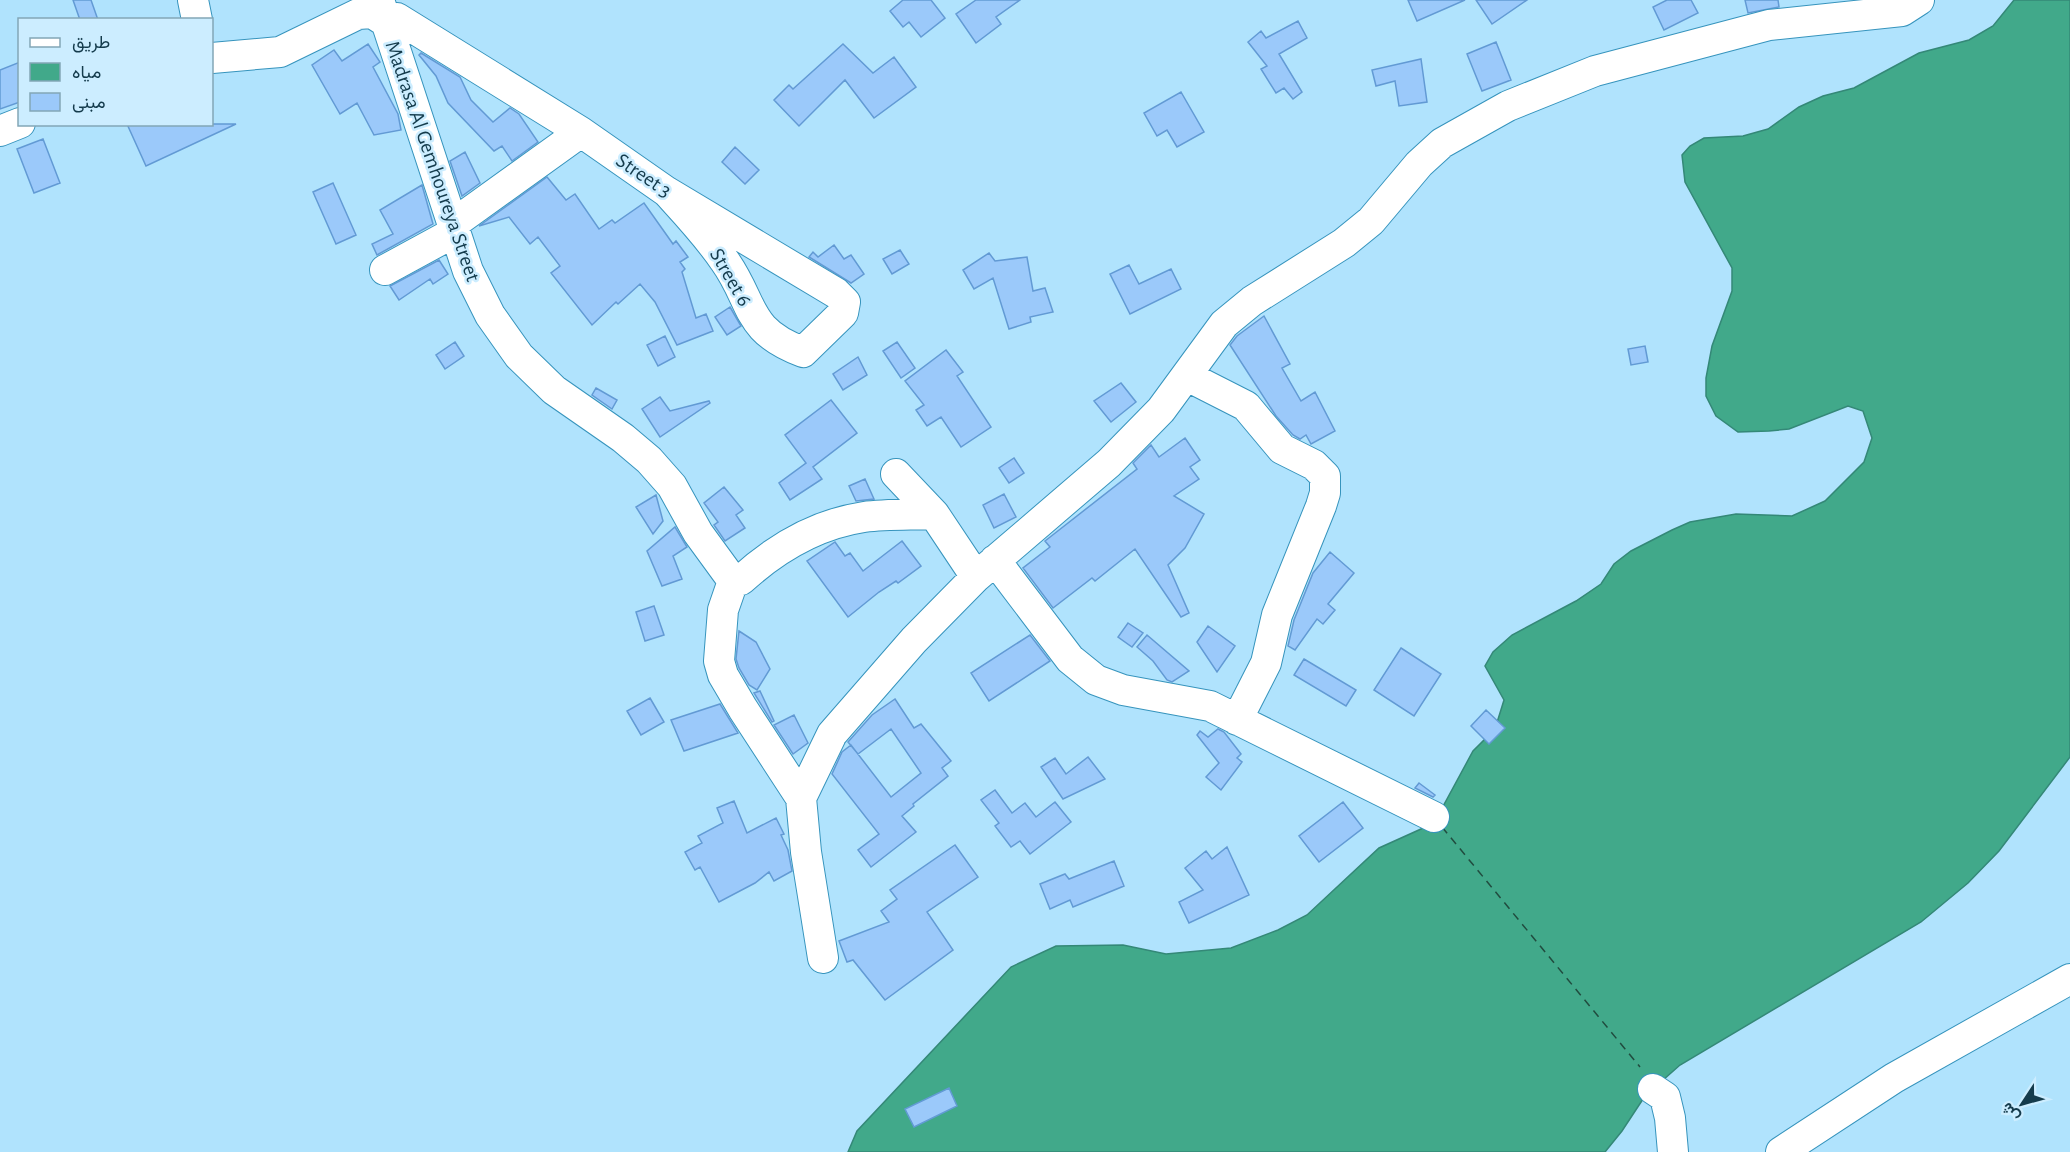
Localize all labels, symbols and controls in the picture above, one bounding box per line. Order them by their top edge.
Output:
legend [18,18,213,126]
text: طريق [72,34,110,53]
street label: Madrasa Al Gemhoureya Street [381,38,484,284]
text: مياه [72,64,101,82]
text: مبنى [72,94,106,113]
street label: Street 3 [612,149,675,201]
street label: Street 6 [706,245,755,310]
north arrow [1992,1074,2052,1134]
text: ش [1999,1099,2024,1125]

